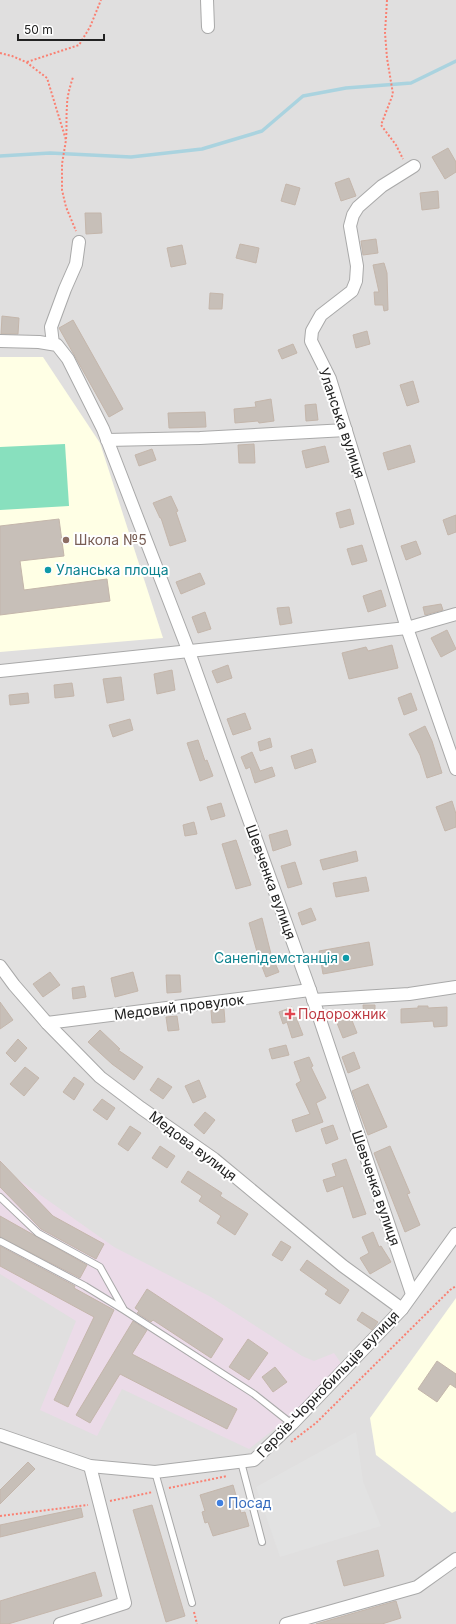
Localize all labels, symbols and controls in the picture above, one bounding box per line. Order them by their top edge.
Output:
scale bar [18,16,104,42]
text: 50 m [24,22,53,37]
street label: Уланська вулиця [316,365,369,480]
place label: Школа №5 [74,531,147,548]
marker: Школа №5 [61,535,71,545]
place label: Уланська площа [56,561,169,578]
marker: Уланська площа [43,565,53,575]
street label: Шевченка вулиця [243,822,300,942]
place label: Санепідемстанція [214,949,338,966]
marker: Санепідемстанція [341,953,351,963]
street label: Медовий провулок [113,990,245,1023]
place label: Подорожник [298,1005,387,1022]
marker: Подорожник [285,1009,295,1019]
street label: Медова вулиця [146,1107,240,1184]
street label: Шевченка вулиця [349,1128,404,1248]
street label: Героїв-Чорнобильців вулиця [253,1307,402,1461]
place label: Посад [228,1494,272,1511]
marker: Посад [215,1498,225,1508]

